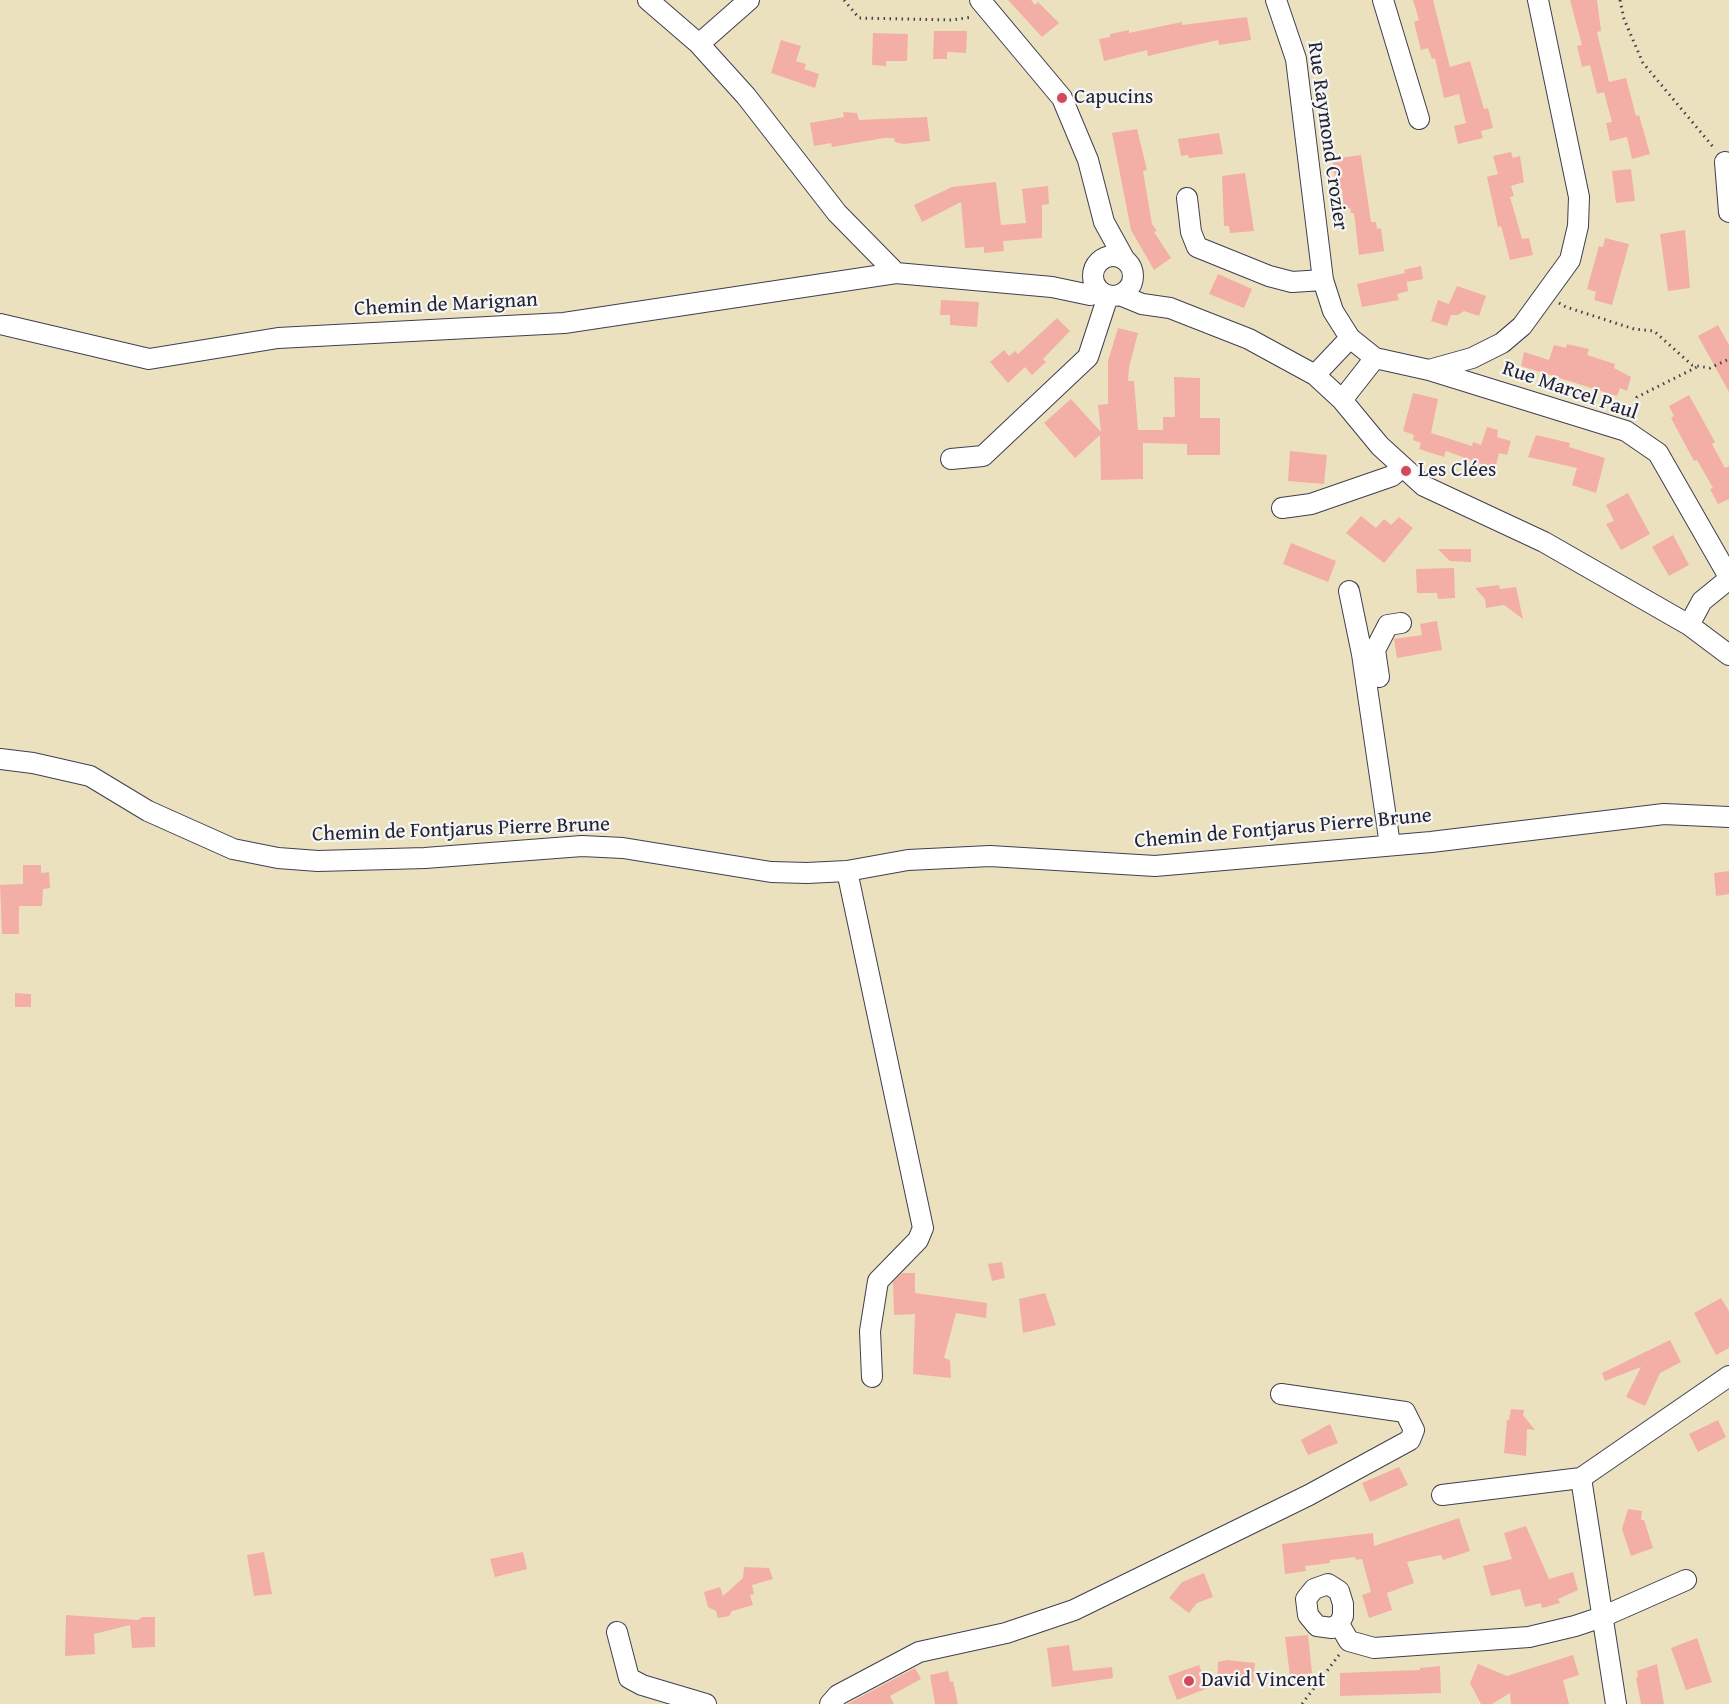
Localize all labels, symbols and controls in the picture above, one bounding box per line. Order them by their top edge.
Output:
street label: Rue Raymond Crozier [1301,40,1353,232]
place label: Capucins [1074,85,1153,111]
marker: Capucins [1055,91,1069,105]
street label: Chemin de Marignan [354,288,538,322]
street label: Rue Marcel Paul [1499,356,1641,426]
place label: Les Clées [1418,458,1496,484]
marker: Les Clées [1399,464,1413,478]
street label: Chemin de Fontjarus Pierre Brune [1133,803,1433,855]
street label: Chemin de Fontjarus Pierre Brune [312,812,610,848]
place label: David Vincent [1201,1668,1325,1694]
marker: David Vincent [1182,1674,1196,1688]

